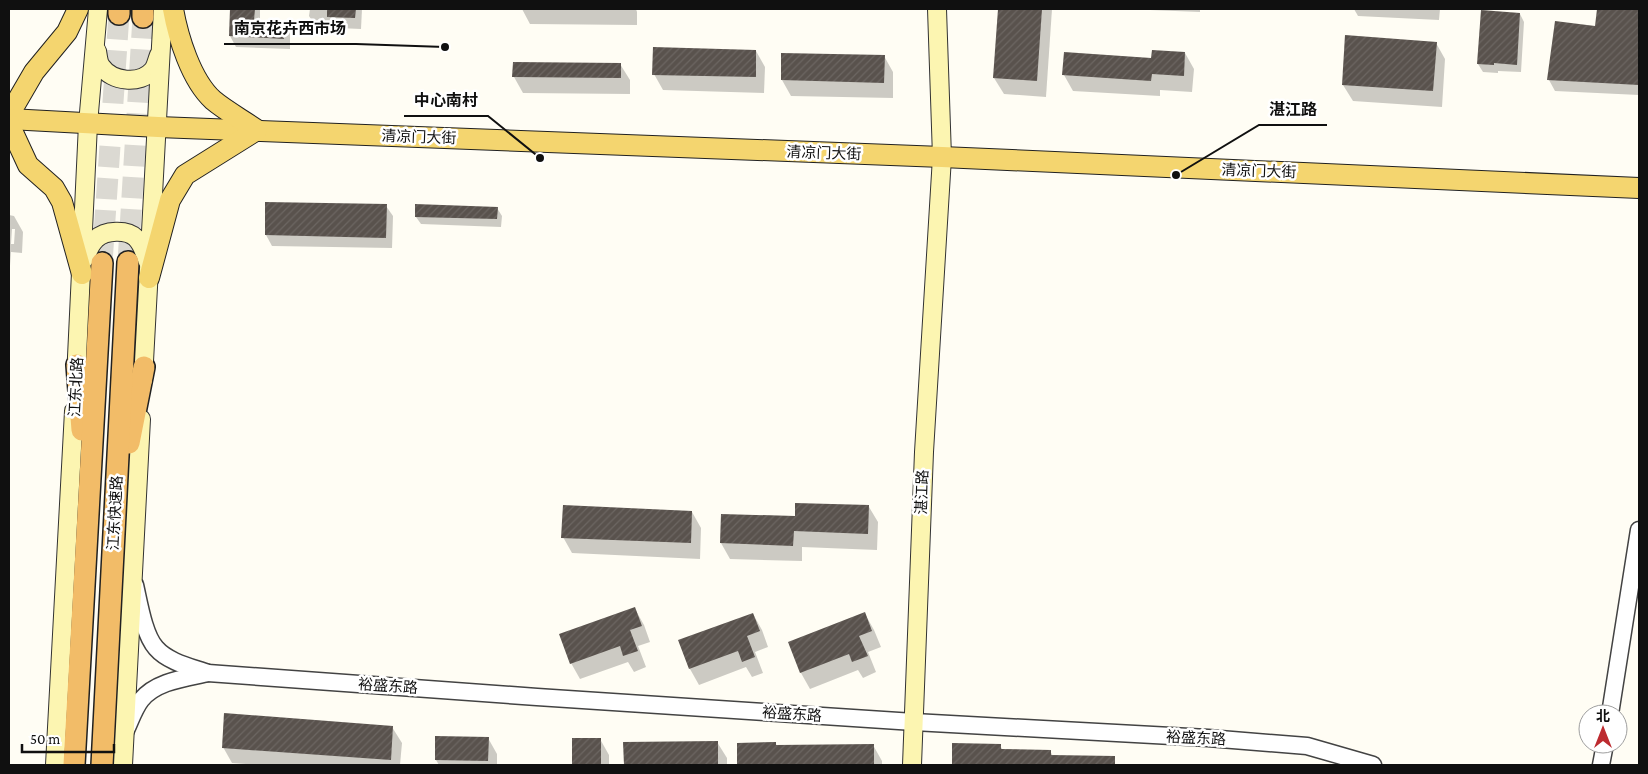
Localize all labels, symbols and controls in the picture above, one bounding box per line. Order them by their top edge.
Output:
callout: 南京花卉西市场 [224,13,356,44]
text: 南京花卉西市场 [234,20,346,37]
callout: 中心南村 [404,85,488,116]
text: 中心南村 [414,91,478,109]
callout: 湛江路 [1259,94,1327,125]
text: 湛江路 [1269,101,1317,118]
street label: 清凉门大街 [381,128,457,146]
street label: 清凉门大街 [786,144,862,162]
street label: 清凉门大街 [1221,162,1297,180]
street label: 江东北路 [65,357,86,417]
street label: 湛江路 [913,469,931,515]
street label: 江东快速路 [105,475,125,551]
street label: 裕盛东路 [358,675,419,696]
street label: 裕盛东路 [762,703,823,724]
north arrow [1578,704,1628,754]
text: 北 [1596,708,1610,724]
scale bar [22,722,115,754]
street label: 裕盛东路 [1166,727,1226,748]
text: 50 m [30,731,60,747]

